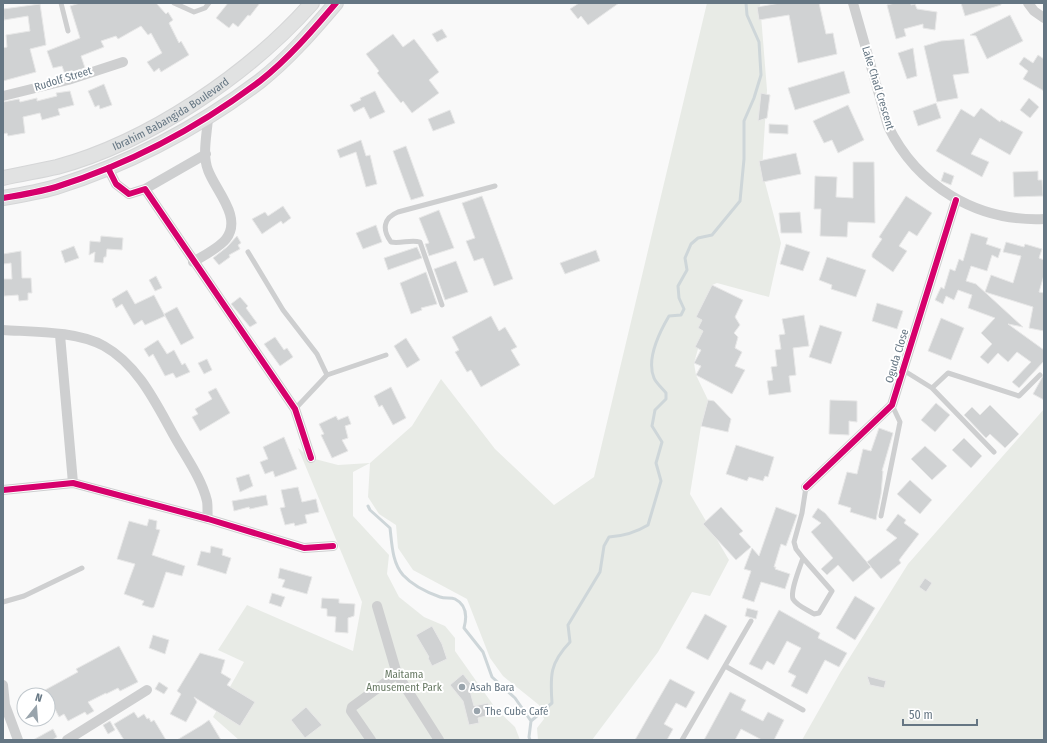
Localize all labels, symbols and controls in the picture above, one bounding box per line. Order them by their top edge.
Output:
street label: Lake Chad Crescent [859,45,897,132]
street label: Rudolf Street [33,64,94,94]
street label: Ibrahim Babangida Boulevard [110,75,231,153]
street label: Oguda Close [883,327,911,385]
park label: Maitama Amusement Park [366,668,443,694]
place label: Asah Bara [470,681,514,694]
marker: Asah Bara [457,682,467,692]
north arrow [16,687,56,727]
text: N [34,691,44,705]
scale bar [903,701,977,727]
place label: The Cube Café [485,705,549,718]
marker: The Cube Café [472,706,482,716]
text: 50 m [909,708,933,722]

